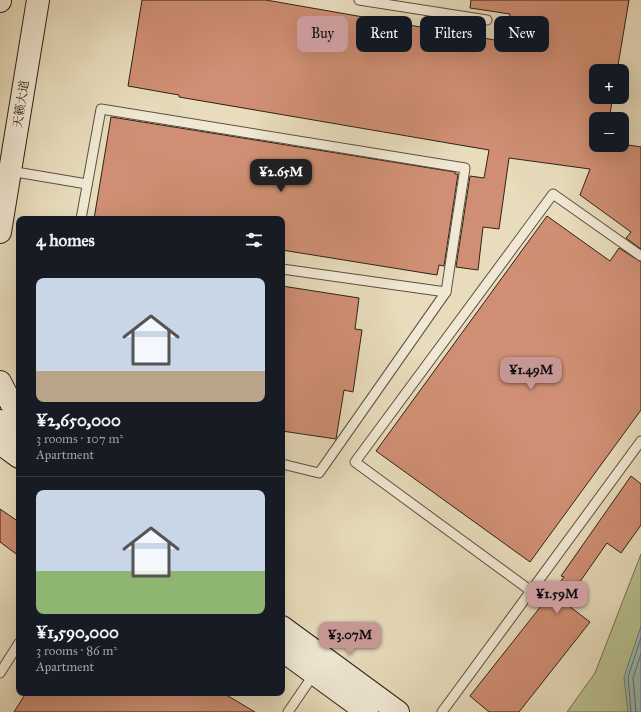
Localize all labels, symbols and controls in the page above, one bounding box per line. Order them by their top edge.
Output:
chip: Buy [297,16,348,52]
chip: Rent [356,16,412,52]
chip: Filters [420,16,486,52]
chip: New [494,16,549,52]
map controls [589,64,629,152]
button: + [589,64,629,104]
street label: 天籁大道 [10,79,32,129]
button: − [589,112,629,152]
pin: ¥2.65M [248,159,314,193]
text: ¥2.65M [259,164,303,180]
icon: filters [243,229,265,251]
text: 4 homes [36,230,95,251]
icon: home [115,304,187,376]
pin: ¥1.49M [498,357,564,391]
text: ¥1.49M [509,362,553,378]
text: ¥2,650,000 [36,410,121,431]
text: 3 rooms · 107 m² [36,431,123,447]
text: Apartment [36,447,94,463]
icon: home [115,516,187,588]
pin: ¥1.59M [524,581,590,615]
text: ¥1.59M [536,586,578,602]
text: ¥1,590,000 [36,622,119,643]
pin: ¥3.07M [317,622,383,656]
text: ¥3.07M [328,627,372,643]
text: 3 rooms · 86 m² [36,643,117,659]
text: Apartment [36,659,94,675]

